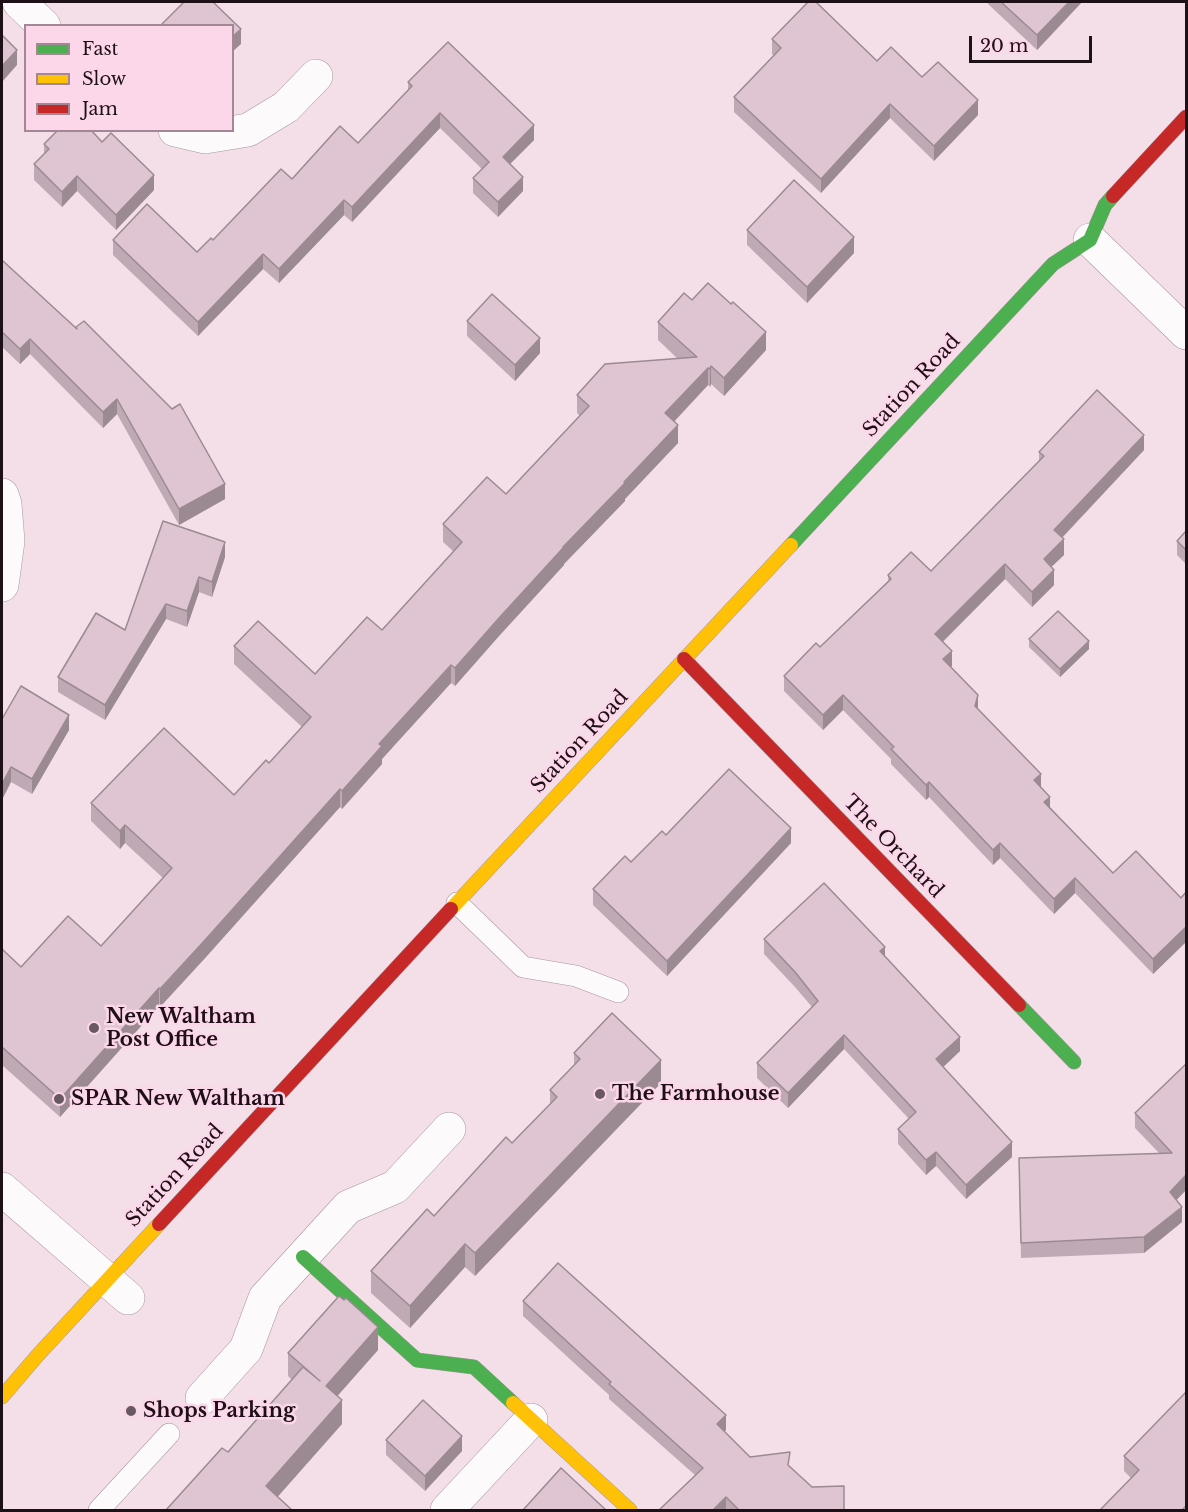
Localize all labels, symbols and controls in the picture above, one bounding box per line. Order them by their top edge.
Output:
legend [24,24,234,132]
scale bar [972,24,1095,62]
text: 20 m [980,35,1028,57]
text: Fast [82,38,118,60]
text: Slow [82,68,126,90]
text: Jam [82,98,118,120]
street label: Station Road [858,330,966,442]
street label: Station Road [526,686,634,798]
street label: The Orchard [838,791,948,903]
place label: New Waltham Post Office [106,1005,256,1052]
marker: New Waltham Post Office [87,1021,101,1035]
place label: The Farmhouse [612,1082,779,1106]
place label: SPAR New Waltham [71,1087,285,1111]
marker: The Farmhouse [593,1087,607,1101]
marker: SPAR New Waltham [52,1092,66,1106]
street label: Station Road [121,1120,229,1232]
place label: Shops Parking [143,1399,295,1423]
marker: Shops Parking [124,1404,138,1418]

